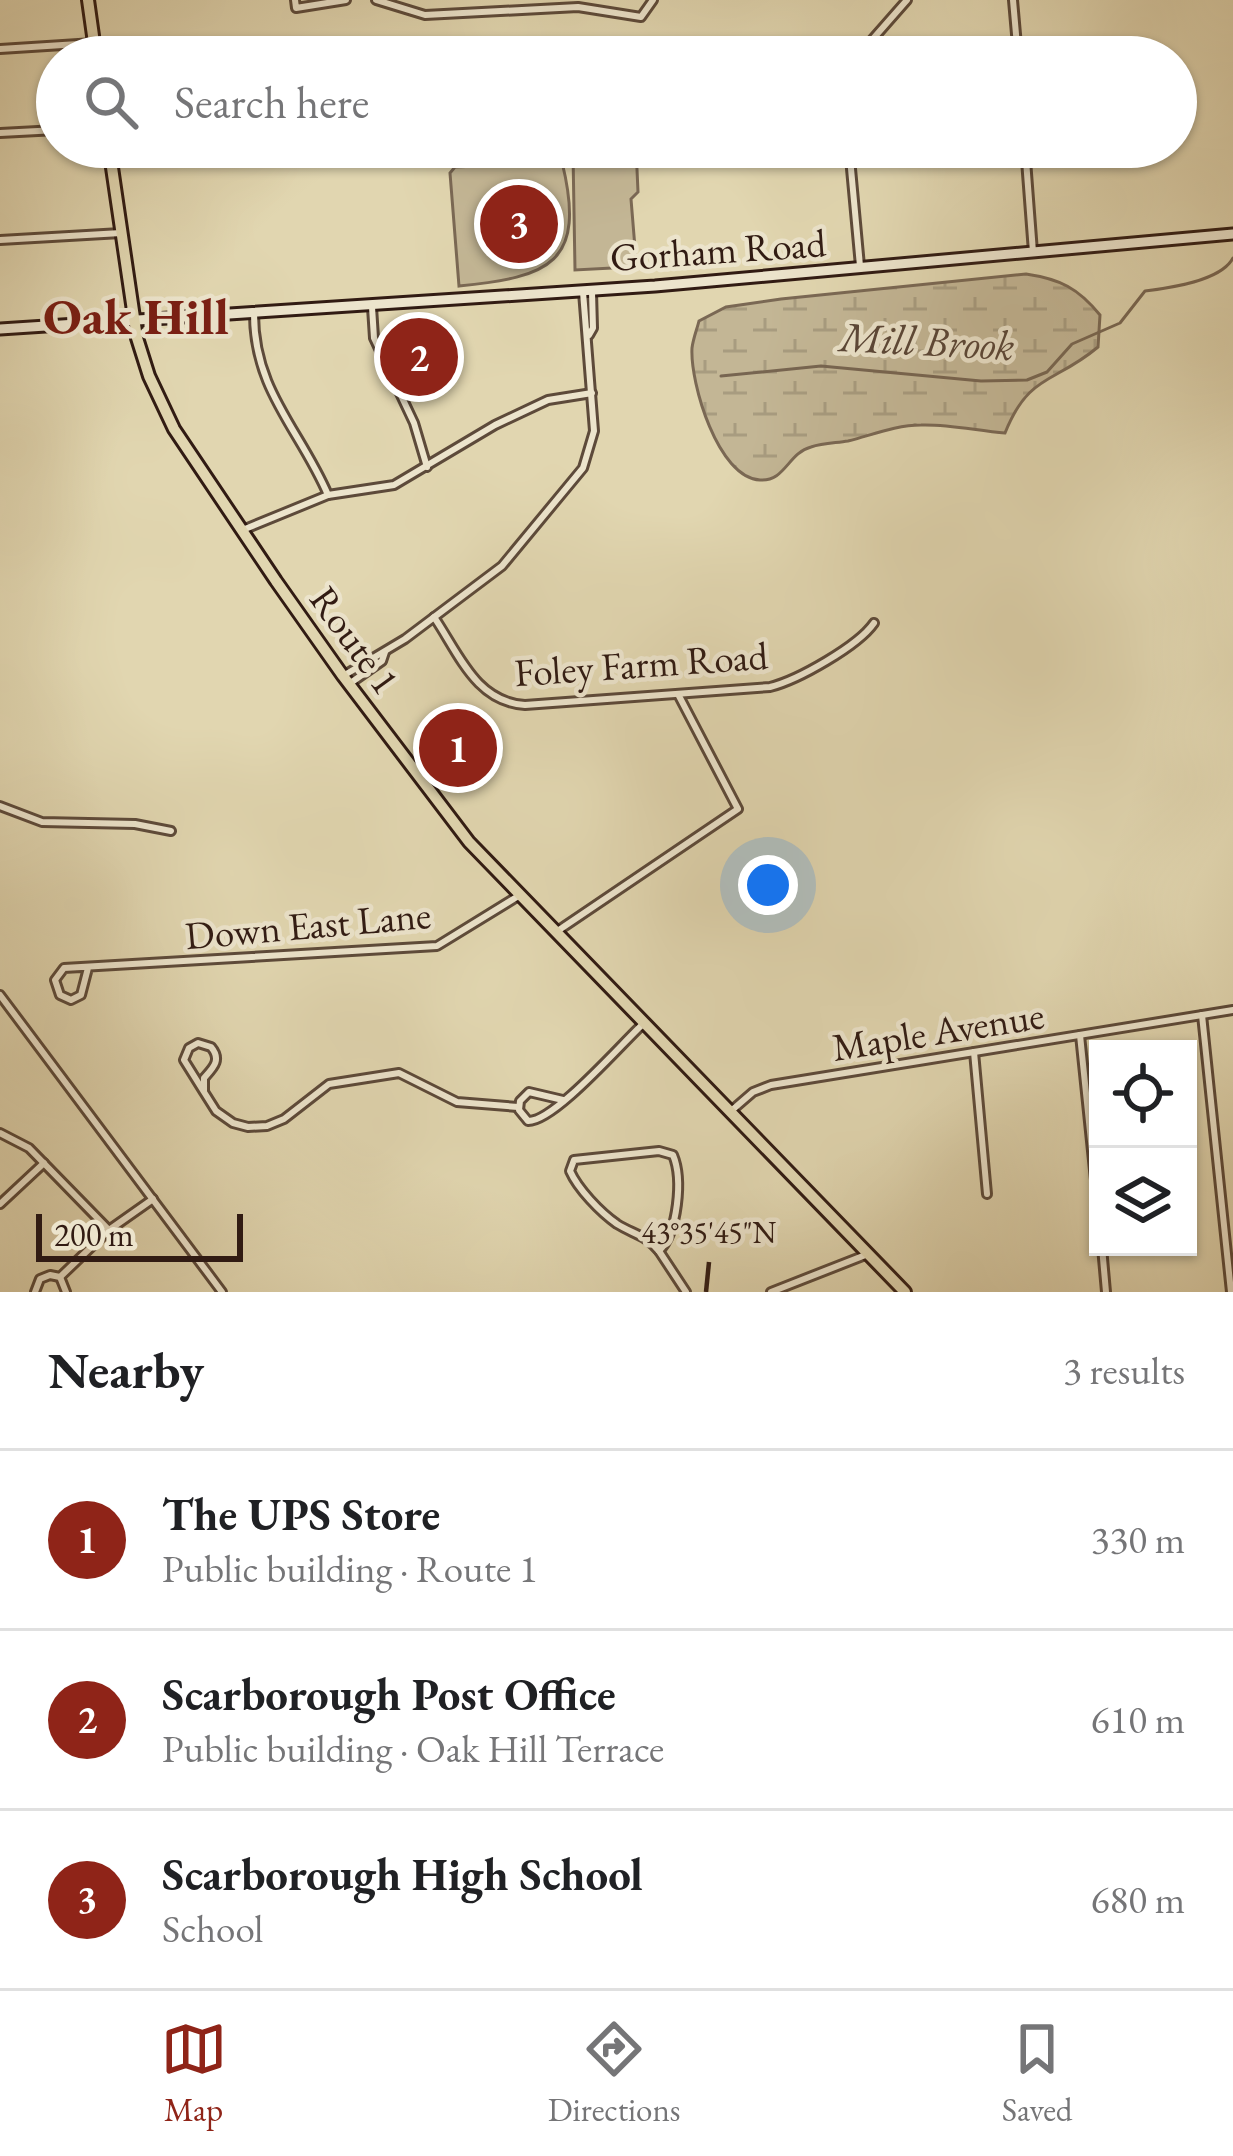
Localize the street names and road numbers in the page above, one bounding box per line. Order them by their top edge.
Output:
street label: Gorham Road [608,217,828,283]
street label: Route 1 [299,576,411,704]
street label: Foley Farm Road [512,630,770,698]
street label: Down East Lane [183,889,433,961]
street label: Maple Avenue [828,989,1048,1073]

